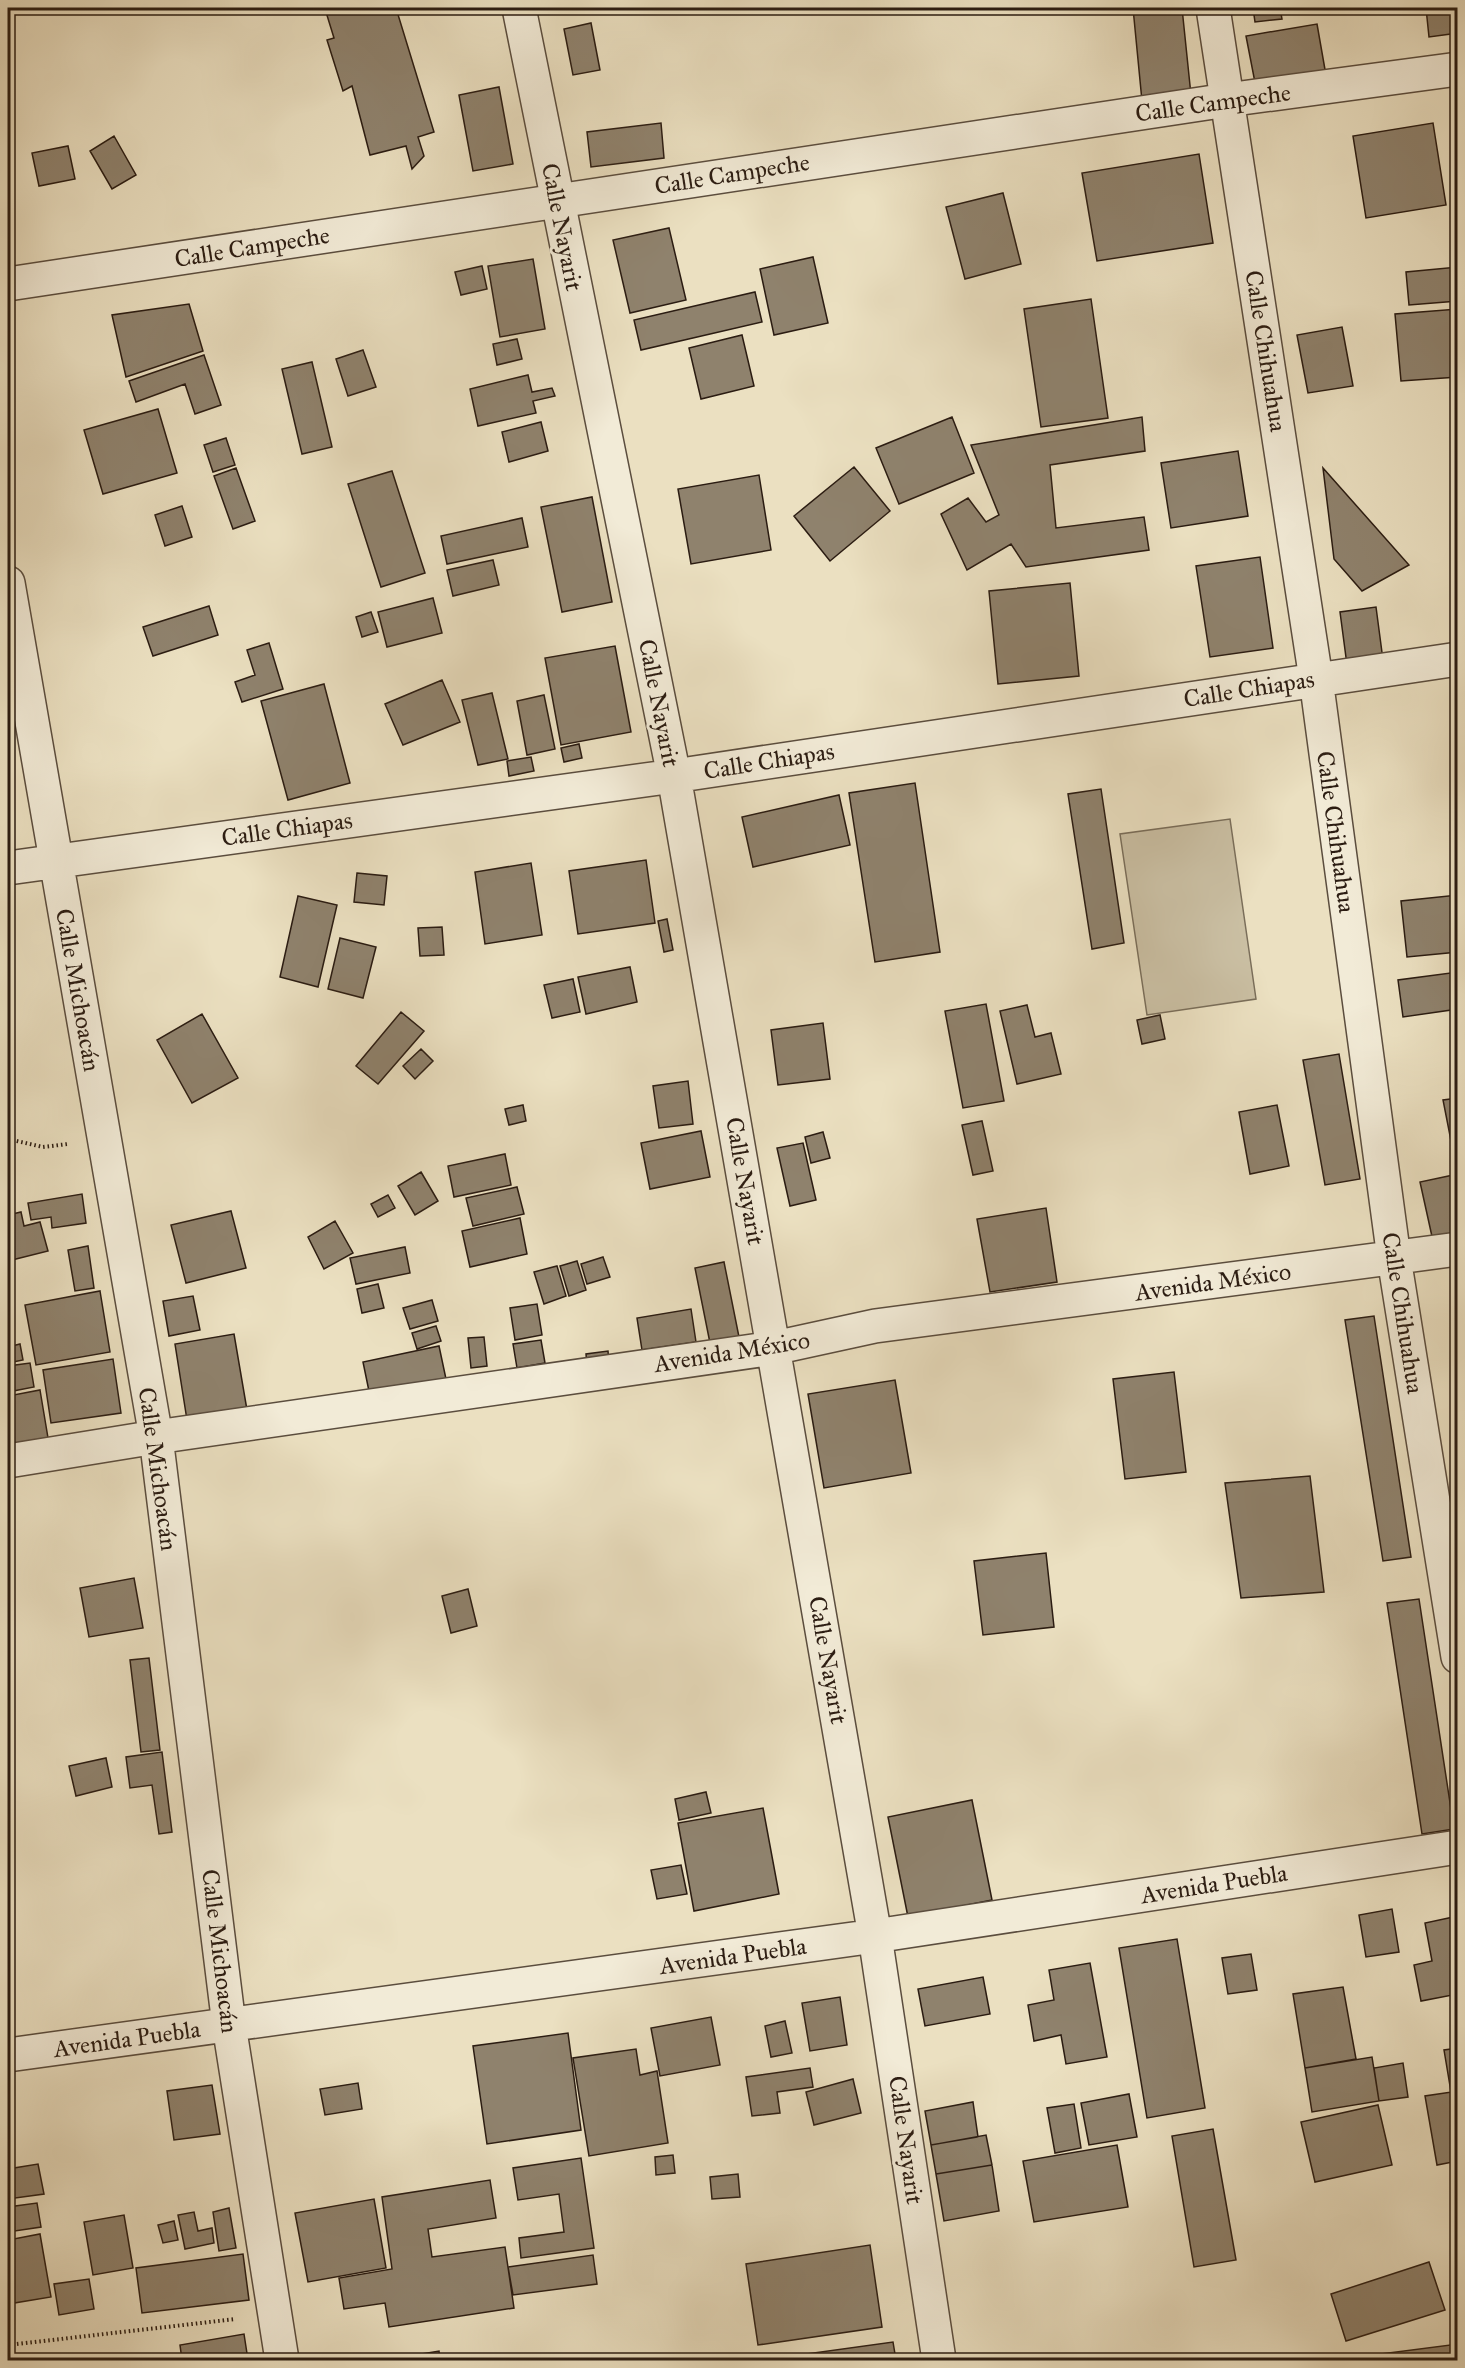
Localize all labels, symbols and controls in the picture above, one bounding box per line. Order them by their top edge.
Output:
street label: Calle Campeche [1133,77,1293,129]
street label: Calle Campeche [652,147,812,201]
street label: Calle Nayarit [535,161,589,294]
street label: Calle Campeche [172,220,332,274]
street label: Calle Chihuahua [1238,268,1294,435]
street label: Calle Nayarit [632,637,686,770]
street label: Calle Chiapas [1182,664,1316,714]
street label: Calle Chiapas [702,736,836,786]
street label: Calle Chihuahua [1310,749,1362,916]
street label: Calle Chiapas [220,805,354,853]
street label: Calle Michoacán [49,906,107,1074]
street label: Calle Nayarit [719,1115,771,1248]
street label: Calle Chihuahua [1375,1230,1431,1397]
street label: Avenida México [1132,1256,1293,1308]
street label: Avenida México [651,1325,812,1379]
street label: Calle Michoacán [132,1385,184,1553]
street label: Calle Nayarit [802,1594,854,1727]
street label: Avenida Puebla [1138,1857,1290,1911]
street label: Calle Michoacán [195,1867,245,2035]
street label: Avenida Puebla [657,1931,809,1981]
street label: Avenida Puebla [51,2014,203,2064]
street label: Calle Nayarit [882,2074,930,2207]

